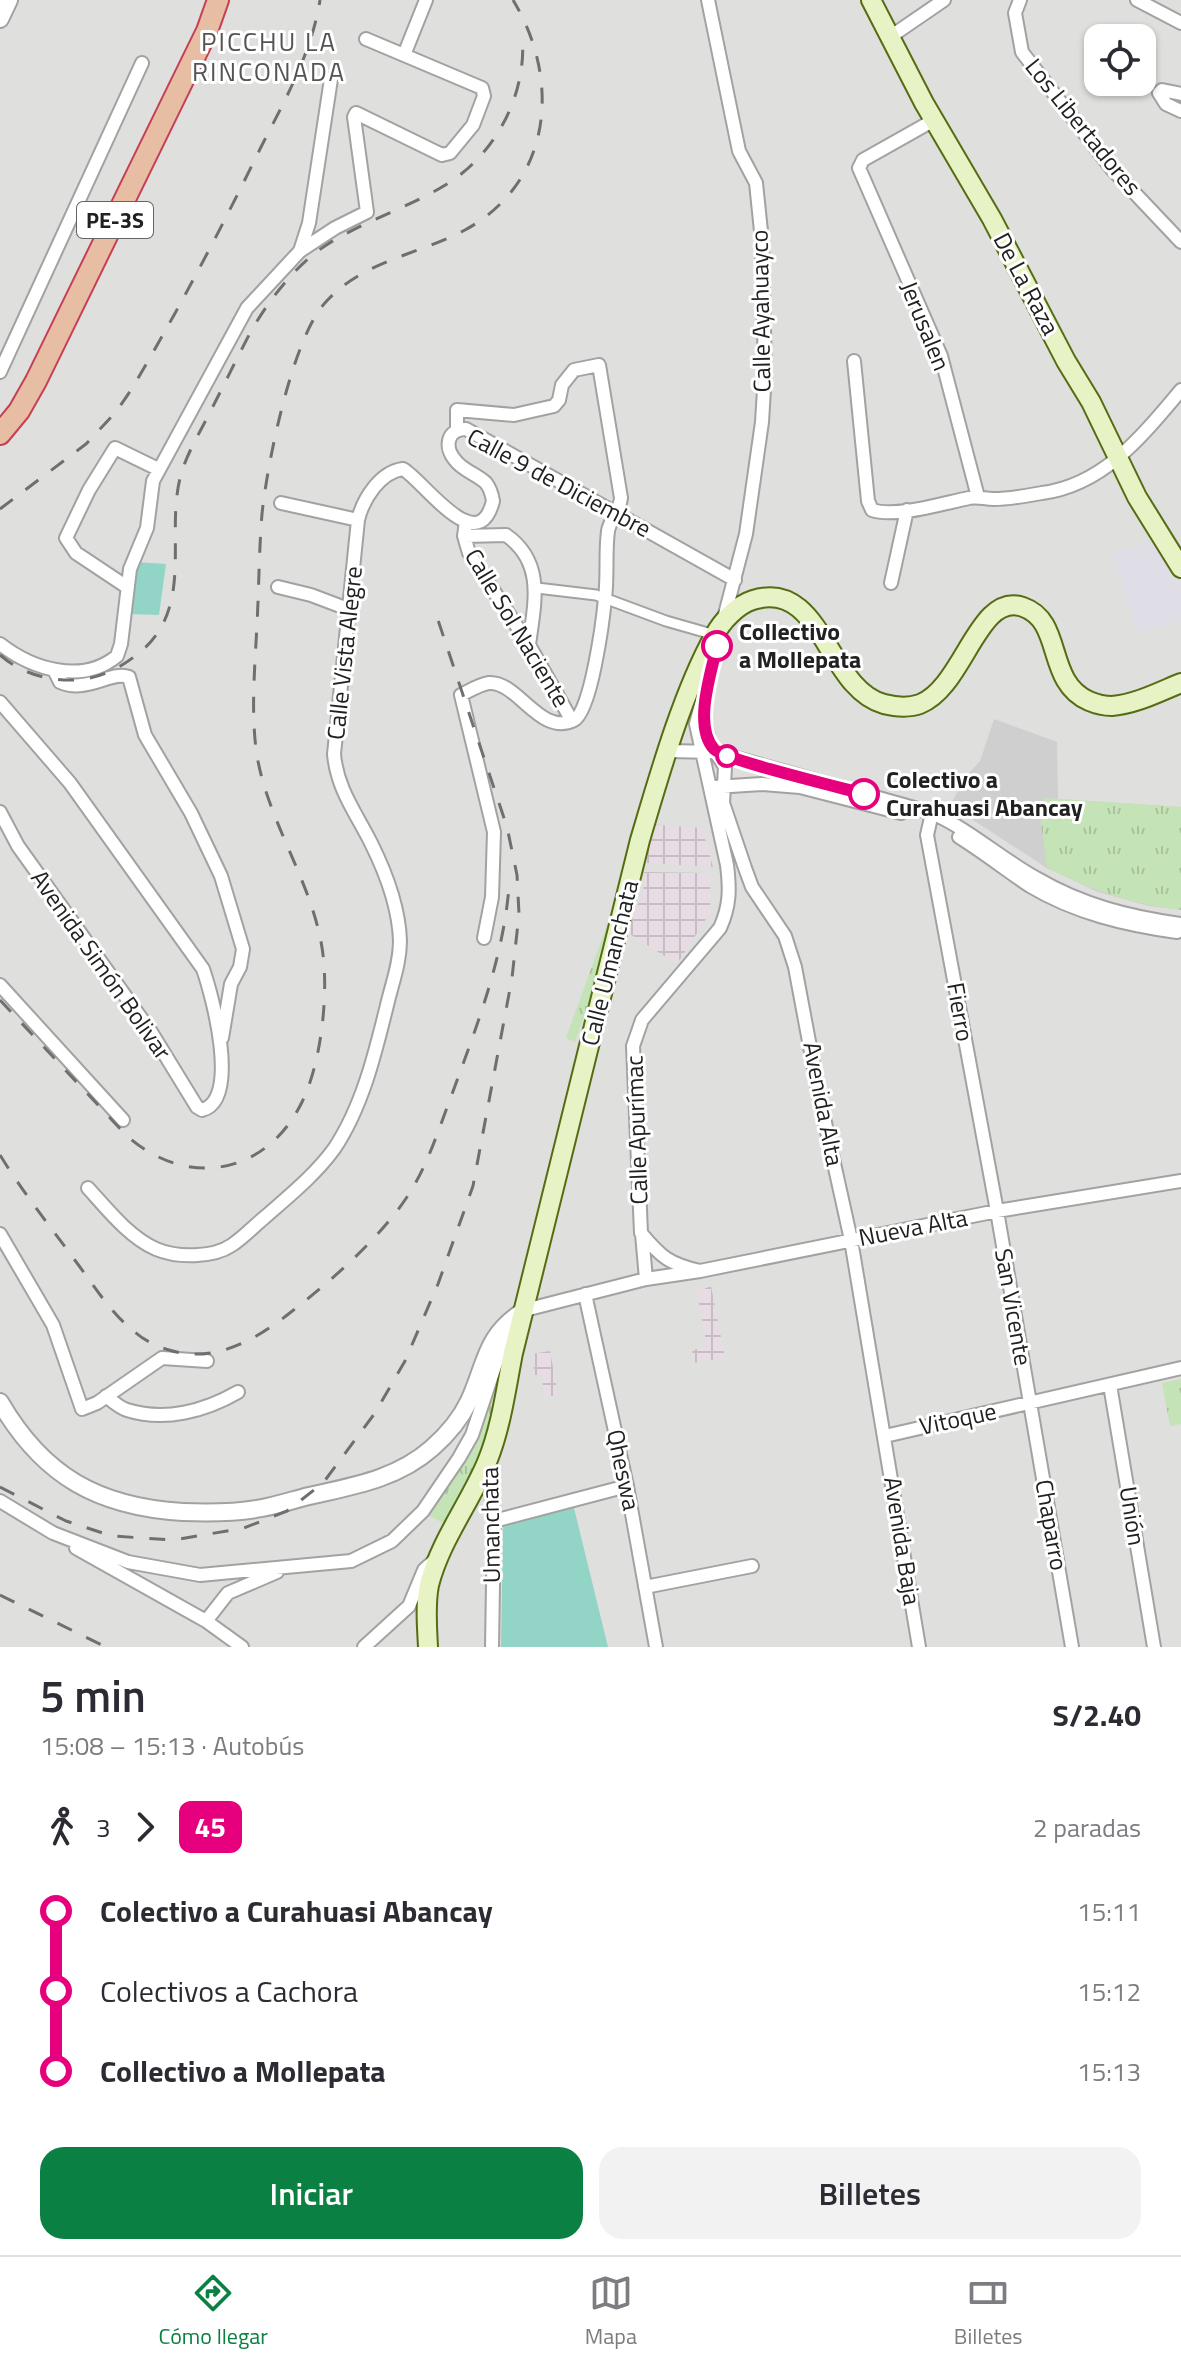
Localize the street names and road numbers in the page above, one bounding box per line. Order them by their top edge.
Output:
street label: Los Libertadores [1017,50,1150,203]
road number: PE-3S [77,202,153,238]
street label: De La Raza [985,226,1069,341]
street label: Calle Ayahuayco [741,229,779,393]
street label: Jerusalen [892,275,960,376]
street label: Calle 9 de Diciembre [461,418,658,546]
street label: Calle Sol Naciente [456,541,580,714]
street label: Calle Vista Alegre [317,564,371,741]
street label: Avenida Simón Bolivar [23,862,181,1067]
street label: Calle Umanchata [571,876,647,1050]
street label: Fierro [938,980,984,1044]
street label: Avenida Alta [794,1039,854,1169]
street label: Calle Apurímac [615,1055,657,1205]
street label: Nueva Alta [855,1199,970,1255]
street label: San Vicente [986,1245,1042,1368]
street label: Vitoque [916,1392,1000,1444]
street label: Qheswa [598,1426,650,1514]
street label: Umanchata [471,1467,509,1583]
street label: Avenida Baja [875,1474,931,1608]
street label: Chaparro [1026,1477,1078,1573]
street label: Unión [1111,1484,1155,1548]

